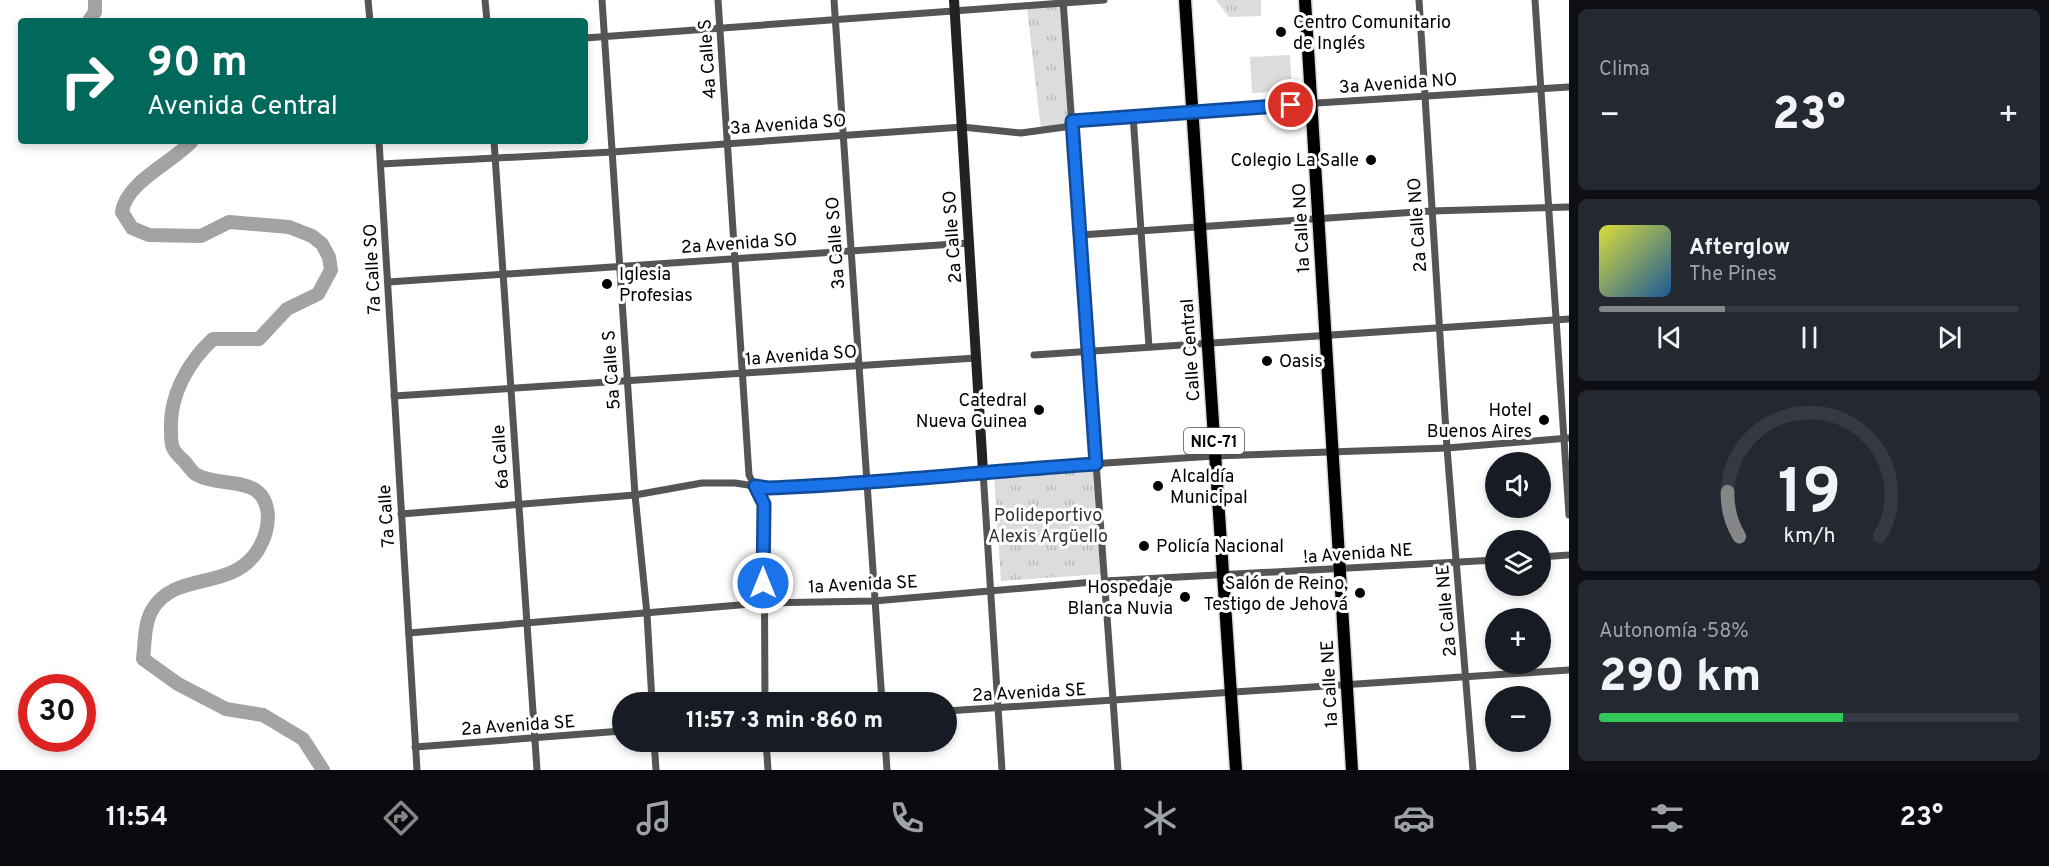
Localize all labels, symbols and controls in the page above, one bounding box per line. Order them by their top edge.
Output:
place label: Centro Comunitario de Inglés [1293,12,1451,56]
street label: 4a Calle S [694,18,723,100]
marker: Centro Comunitario de Inglés [1274,25,1288,39]
text: 90 m [147,38,248,91]
icon: right [48,42,126,120]
text: Clima [1599,57,1650,83]
street label: 3a Avenida NO [1338,69,1458,100]
pin [1265,79,1316,130]
icon: arrive [1274,88,1307,121]
text: 23° [1772,88,1846,145]
text: Avenida Central [147,90,338,124]
text: − [1599,96,1620,138]
text: + [1998,96,2019,138]
street label: 3a Avenida SO [729,110,847,141]
place label: Colegio La Salle [1230,150,1359,173]
marker: Colegio La Salle [1364,153,1378,167]
street label: 2a Calle NO [1404,177,1433,273]
street label: 1a Calle NO [1289,182,1316,274]
street label: 2a Calle SO [939,190,968,284]
street label: 3a Calle SO [822,196,851,290]
street label: 7a Calle SO [360,223,387,315]
street label: 2a Avenida SO [680,229,798,260]
text: Afterglow [1689,235,1790,262]
text: The Pines [1689,262,1777,288]
place label: Iglesia Profesias [619,264,693,308]
marker: Iglesia Profesias [600,277,614,291]
street label: Calle Central [1176,298,1207,402]
icon: previous [1653,321,1686,354]
icon: pause [1793,321,1826,354]
icon: next [1933,321,1966,354]
street label: 5a Calle S [598,329,627,411]
street label: 1a Avenida SO [744,341,858,372]
place label: Oasis [1279,351,1323,374]
marker: Oasis [1260,354,1274,368]
place label: Catedral Nueva Guinea [916,390,1027,434]
place label: Hotel Buenos Aires [1427,400,1532,444]
marker: Catedral Nueva Guinea [1032,403,1046,417]
marker: Hotel Buenos Aires [1537,413,1551,427]
street label: 6a Calle [488,424,515,490]
road number: NIC-71 [1184,428,1244,454]
map controls [1485,452,1551,752]
button: sound [1485,452,1551,518]
text: 19 [1777,456,1841,535]
place label: Alcaldía Municipal [1170,466,1248,510]
marker: Alcaldía Municipal [1151,479,1165,493]
street label: 7a Calle [374,484,401,548]
park label: Polideportivo Alexis Argüello [988,505,1108,549]
text: km/h [1783,524,1835,551]
button: layers [1485,530,1551,596]
place label: Policía Nacional [1156,536,1284,559]
marker: Policía Nacional [1137,539,1151,553]
street label: !a Avenida NE [1302,539,1414,570]
position arrow [731,551,795,615]
street label: 2a Calle NE [1432,564,1463,658]
street label: 1a Avenida SE [808,571,918,600]
place label: Salón de Reino, Testigo de Jehová [1203,573,1348,617]
place label: Hospedaje Blanca Nuvia [1068,577,1173,621]
marker: Salón de Reino, Testigo de Jehová [1353,586,1367,600]
marker: Hospedaje Blanca Nuvia [1178,590,1192,604]
button: + [1485,608,1551,674]
text: Autonomía · 58% [1599,619,1749,645]
street label: 1a Calle NE [1317,639,1344,728]
text: 290 km [1599,650,1761,707]
speed limit sign: 30 [18,674,96,752]
street label: 2a Avenida SE [971,679,1087,708]
button: − [1485,686,1551,752]
text: 11:57 · 3 min · 860 m [686,708,883,735]
street label: 2a Avenida SE [460,711,576,742]
icon: directions [380,797,422,839]
icon: music [633,797,675,839]
icon: phone [886,797,928,839]
icon: climate [1139,797,1181,839]
icon: car [1393,797,1435,839]
icon: filters [1646,797,1688,839]
text: 11:54 [106,801,168,835]
text: 23° [1899,801,1943,835]

